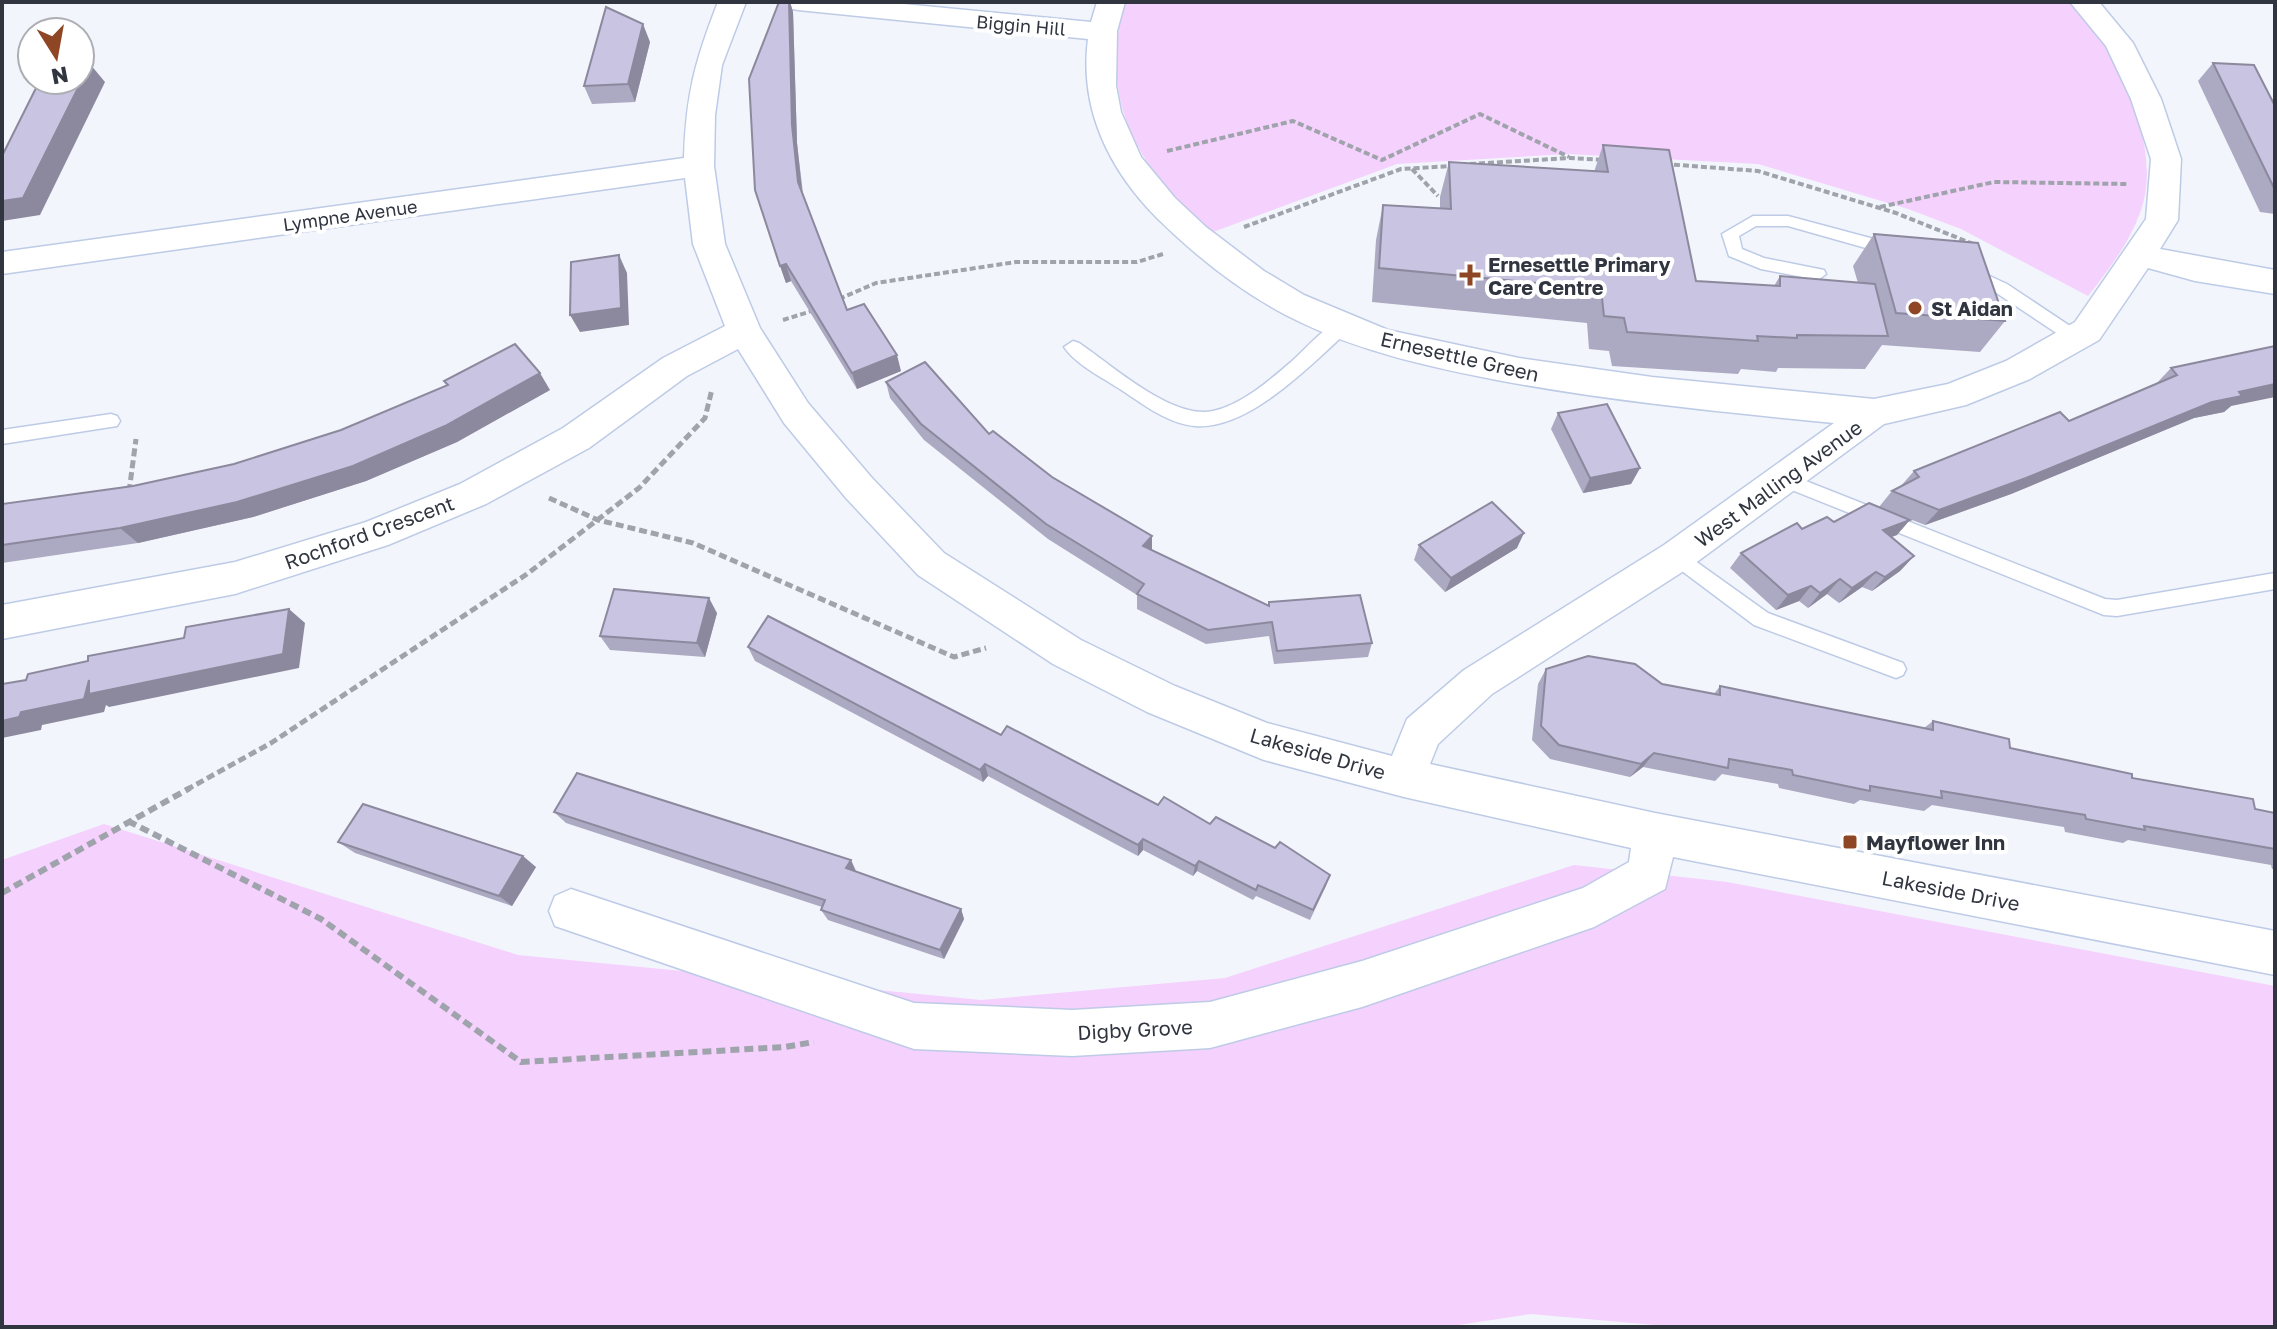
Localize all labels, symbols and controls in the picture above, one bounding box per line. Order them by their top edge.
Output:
street label: Biggin Hill [975,10,1067,40]
north arrow [16,16,96,96]
text: N [49,61,71,91]
street label: Lympne Avenue [281,195,419,235]
place label: Ernesettle Primary Care Centre [1488,252,1670,299]
marker: Ernesettle Primary Care Centre [1459,264,1481,286]
place label: St Aidan [1931,296,2013,320]
marker: St Aidan [1906,299,1924,317]
street label: Ernesettle Green [1378,326,1542,386]
street label: West Malling Avenue [1690,414,1866,552]
street label: Rochford Crescent [281,490,457,574]
street label: Lakeside Drive [1247,722,1389,784]
place label: Mayflower Inn [1866,830,2005,854]
marker: Mayflower Inn [1841,833,1859,851]
street label: Lakeside Drive [1880,865,2022,915]
street label: Digby Grove [1077,1014,1193,1044]

